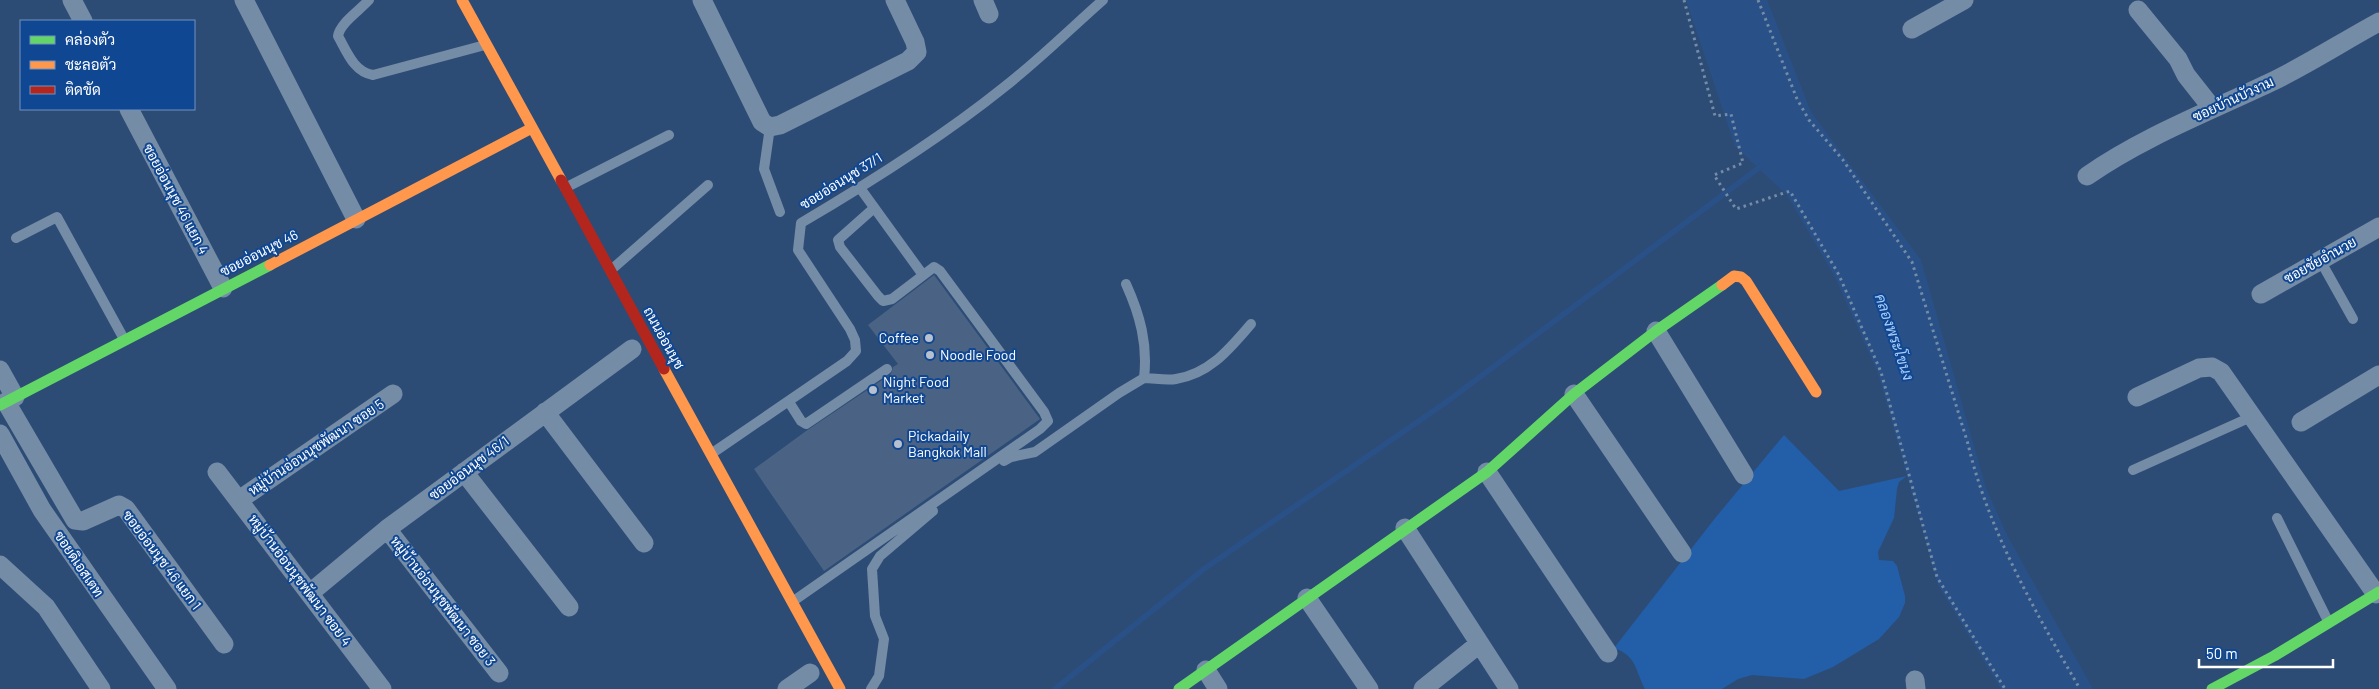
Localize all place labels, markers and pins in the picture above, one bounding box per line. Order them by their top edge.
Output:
place label: Coffee [879,329,919,346]
marker: Coffee [923,332,935,344]
place label: Noodle Food [940,346,1016,363]
marker: Noodle Food [924,349,936,361]
place label: Night Food Market [883,373,949,406]
marker: Night Food Market [867,384,879,396]
place label: Pickadaily Bangkok Mall [908,427,987,460]
marker: Pickadaily Bangkok Mall [892,438,904,450]

